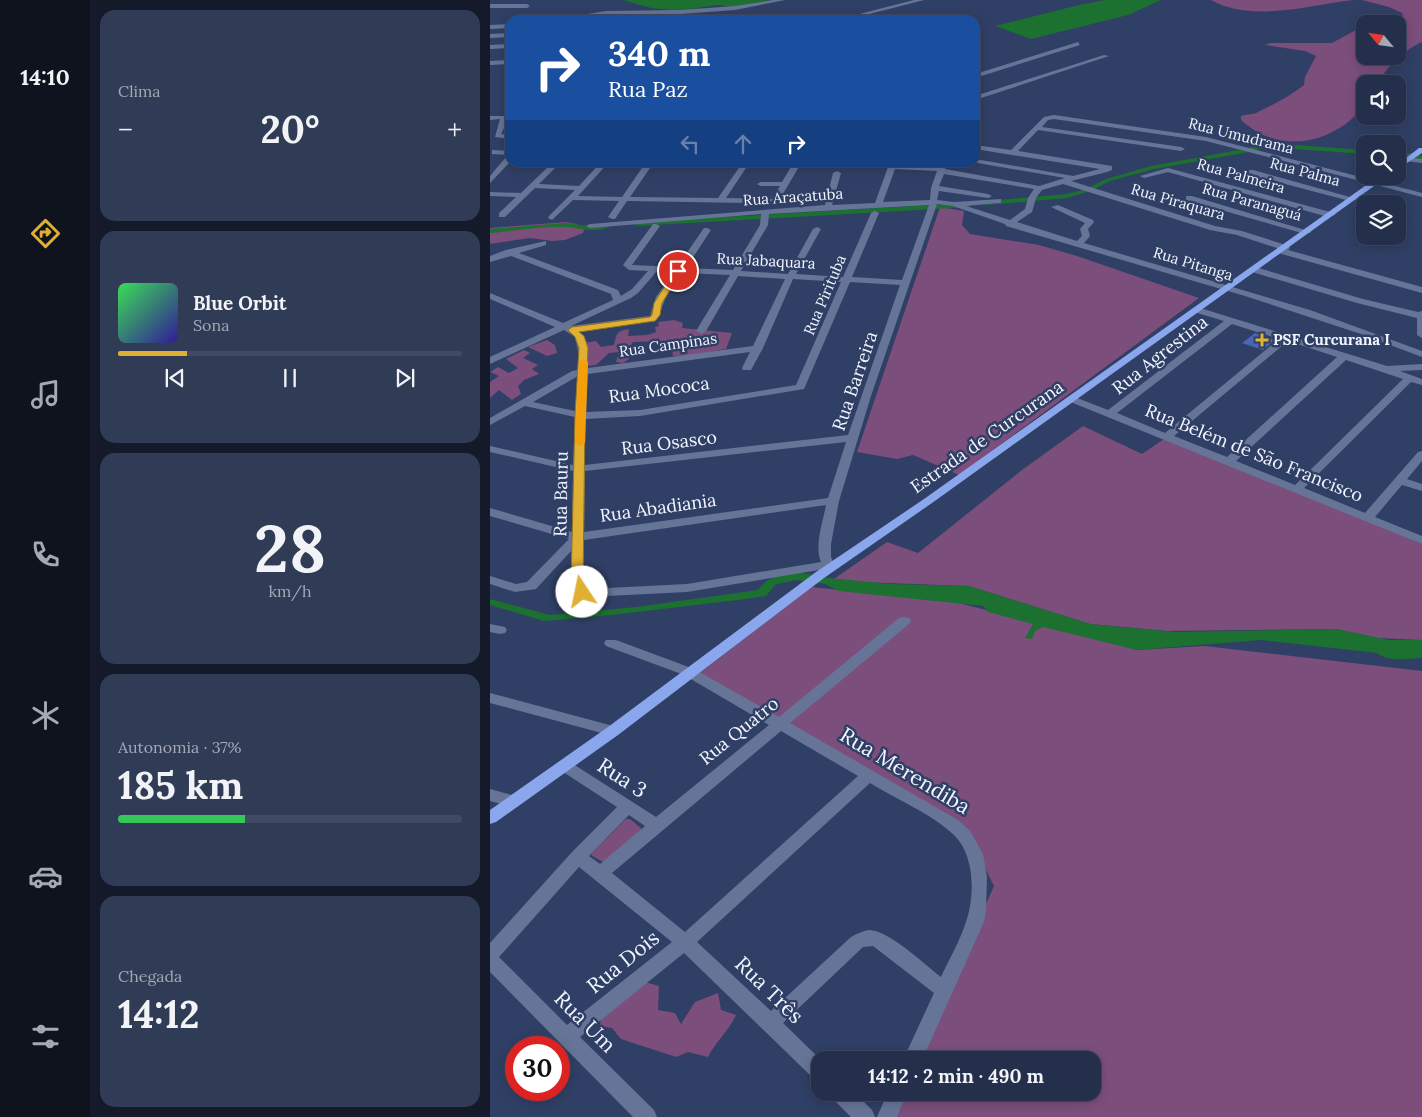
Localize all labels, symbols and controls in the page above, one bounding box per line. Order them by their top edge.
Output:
north arrow [1356,15,1406,65]
map controls [1356,15,1406,245]
text: 340 m [608,31,710,76]
icon: right [525,35,590,100]
text: 14:10 [20,63,70,91]
text: Rua Paz [608,75,688,103]
button: sound [1356,75,1406,125]
text: Clima [118,81,161,101]
text: 20° [261,105,319,153]
text: − [118,112,133,148]
text: + [447,112,462,148]
street label: Rua Umudrama [1186,113,1296,158]
icon: left [676,130,704,158]
icon: ahead [729,130,757,158]
icon: right [782,130,810,158]
button: search [1356,135,1406,185]
street label: Rua Palma [1268,153,1343,190]
street label: Rua Palmeira [1195,154,1288,197]
street label: Rua Paranaguá [1200,178,1304,225]
street label: Rua Piraquara [1129,179,1228,224]
street label: Rua Araçatuba [742,184,844,209]
button: layers [1356,195,1406,245]
icon: directions [28,216,63,251]
street label: Rua Pitanga [1151,242,1236,285]
street label: Rua Jabaquara [716,248,816,273]
pin [657,250,699,292]
street label: Rua Pirituba [799,251,850,338]
icon: arrive [664,257,692,285]
text: Blue Orbit [193,291,287,315]
street label: Rua Agrestina [1107,310,1212,399]
text: Sona [193,315,229,335]
street label: Rua Campinas [618,328,718,361]
street label: Rua Barreira [827,328,882,434]
place label: PSF Curcurana I [1273,330,1390,349]
marker: PSF Curcurana I [1255,333,1269,347]
icon: previous [161,364,189,392]
icon: pause [276,364,304,392]
icon: next [391,364,419,392]
street label: Rua Mococa [607,371,711,408]
street label: Estrada de Curcurana [906,375,1068,498]
icon: music [28,377,63,412]
street label: Rua Belém de São Francisco [1142,398,1367,507]
street label: Rua Osasco [620,425,718,460]
street label: Rua Bauru [548,451,573,537]
street label: Rua Abadiania [598,488,718,527]
text: 28 [254,507,326,590]
icon: phone [28,537,63,572]
position arrow [555,565,607,617]
text: km/h [268,581,312,601]
street label: Rua Quatro [694,692,783,770]
icon: climate [28,698,63,733]
street label: Rua Merendiba [835,721,975,820]
text: Autonomia · 37% [118,737,242,757]
street label: Rua 3 [592,752,652,804]
text: 185 km [118,761,243,809]
icon: car [28,859,63,894]
street label: Rua Dois [581,924,664,999]
street label: Rua Três [729,950,809,1029]
text: Chegada [118,966,182,986]
street label: Rua Um [549,985,622,1058]
text: 14:12 [118,990,199,1038]
icon: filters [28,1019,63,1054]
speed limit sign: 30 [505,1036,570,1101]
text: 14:12 · 2 min · 490 m [868,1064,1044,1088]

